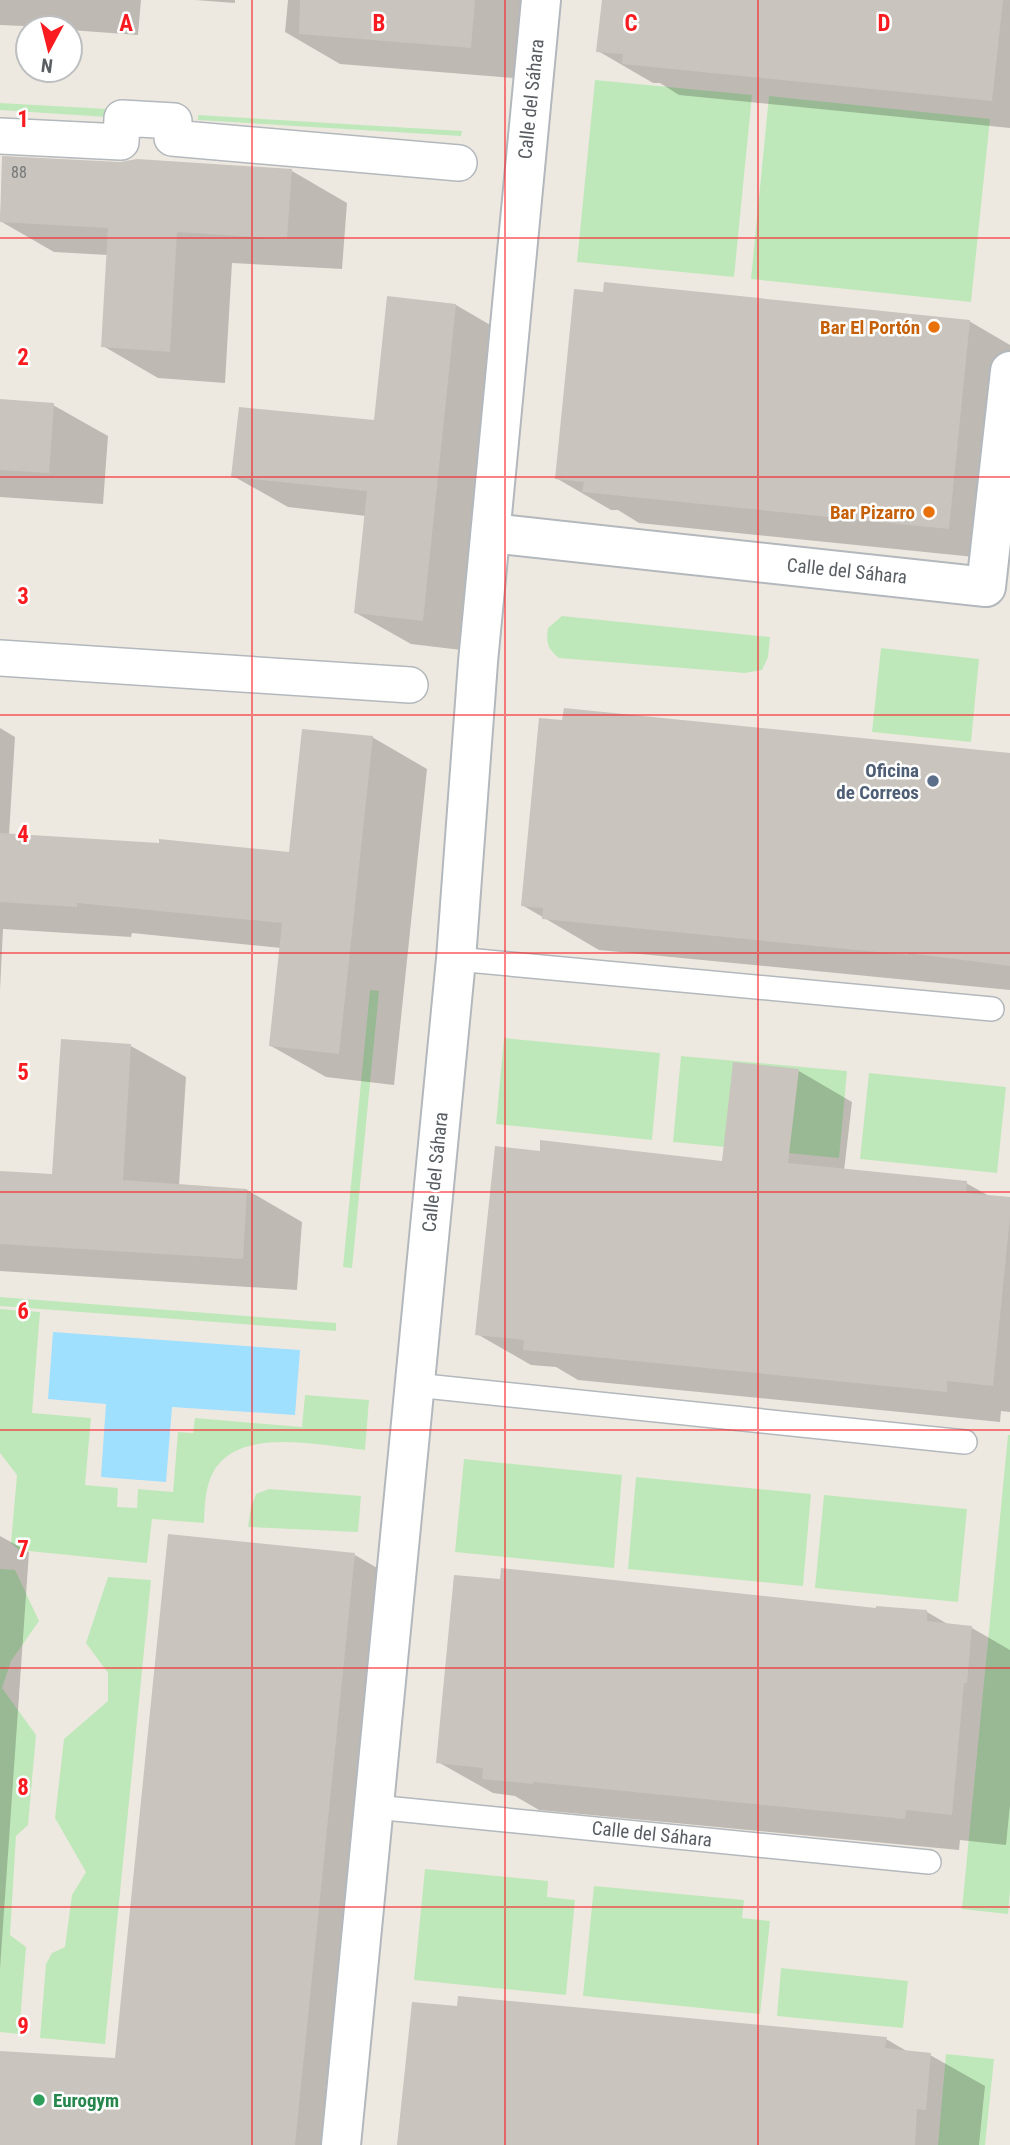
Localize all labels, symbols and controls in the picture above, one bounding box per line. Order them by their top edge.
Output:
text: A [119,10,133,37]
text: B [373,10,385,37]
text: C [624,10,638,37]
text: D [878,10,891,37]
north arrow [14,14,84,84]
street label: Calle del Sáhara [513,38,549,160]
text: N [40,53,54,78]
text: 1 [17,106,29,133]
house number: 88 [11,163,27,182]
place label: Bar El Portón [820,316,920,339]
marker: Bar El Portón [926,319,942,335]
text: 2 [17,344,29,371]
place label: Bar Pizarro [830,501,915,524]
marker: Bar Pizarro [921,504,937,520]
street label: Calle del Sáhara [786,553,908,589]
text: 3 [17,583,29,610]
place label: Oficina de Correos [836,759,919,804]
marker: Oficina de Correos [925,773,941,789]
text: 4 [17,821,29,848]
text: 5 [17,1059,29,1086]
street label: Calle del Sáhara [417,1111,453,1233]
text: 6 [17,1298,29,1325]
text: 7 [17,1536,29,1563]
text: 8 [17,1774,29,1801]
street label: Calle del Sáhara [591,1816,713,1852]
text: 9 [17,2013,29,2040]
place label: Eurogym [53,2089,119,2112]
marker: Eurogym [31,2092,47,2108]

